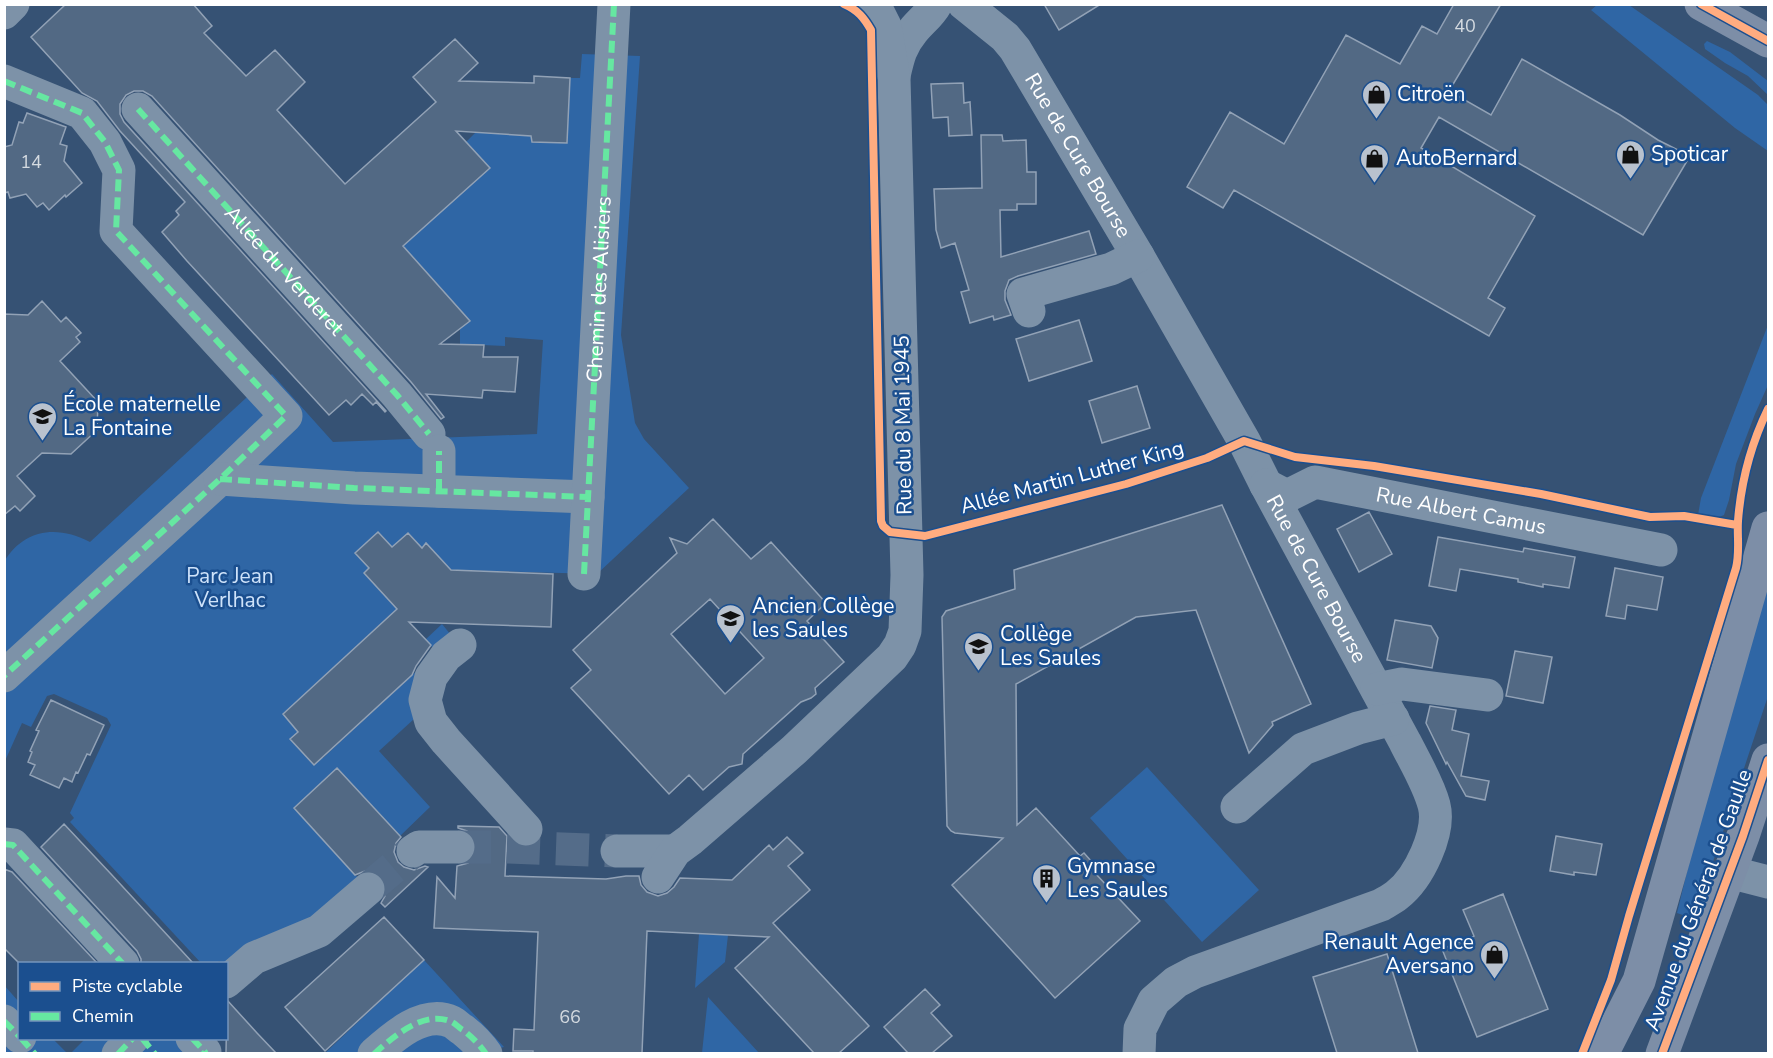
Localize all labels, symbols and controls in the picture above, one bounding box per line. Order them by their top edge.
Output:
house number: 40 [1454,14,1476,38]
street label: Rue de Cure Bourse [1018,68,1138,243]
shop icon: Citroën [1360,78,1392,120]
place label: Citroën [1397,80,1466,108]
shop icon: Spoticar [1614,138,1646,180]
place label: Spoticar [1651,140,1729,168]
shop icon: AutoBernard [1359,142,1391,184]
place label: AutoBernard [1396,144,1518,172]
house number: 14 [20,150,42,174]
street label: Chemin des Alisiers [580,196,618,383]
street label: Allée du Verderet [218,200,351,342]
street label: Rue du 8 Mai 1945 [887,335,919,515]
place label: École maternelle La Fontaine [63,390,221,442]
school or university icon: École maternelle La Fontaine [26,400,58,442]
street label: Allée Martin Luther King [957,434,1187,520]
street label: Rue Albert Camus [1374,480,1549,541]
street label: Rue de Cure Bourse [1260,490,1374,668]
park label: Parc Jean Verlhac [186,562,274,614]
place label: Ancien Collège les Saules [752,592,894,644]
school or university icon: Ancien Collège les Saules [715,602,747,644]
place label: Collège Les Saules [1000,620,1101,672]
school or university icon: Collège Les Saules [963,630,995,672]
street label: Avenue du Général de Gaulle [1638,765,1758,1035]
place label: Gymnase Les Saules [1067,852,1168,904]
building icon: Gymnase Les Saules [1030,862,1062,904]
place label: Renault Agence Aversano [1324,928,1474,980]
shop icon: Renault Agence Aversano [1479,938,1511,980]
legend [18,962,228,1040]
text: Piste cyclable [72,974,183,998]
text: Chemin [72,1004,134,1028]
house number: 66 [559,1005,581,1029]

